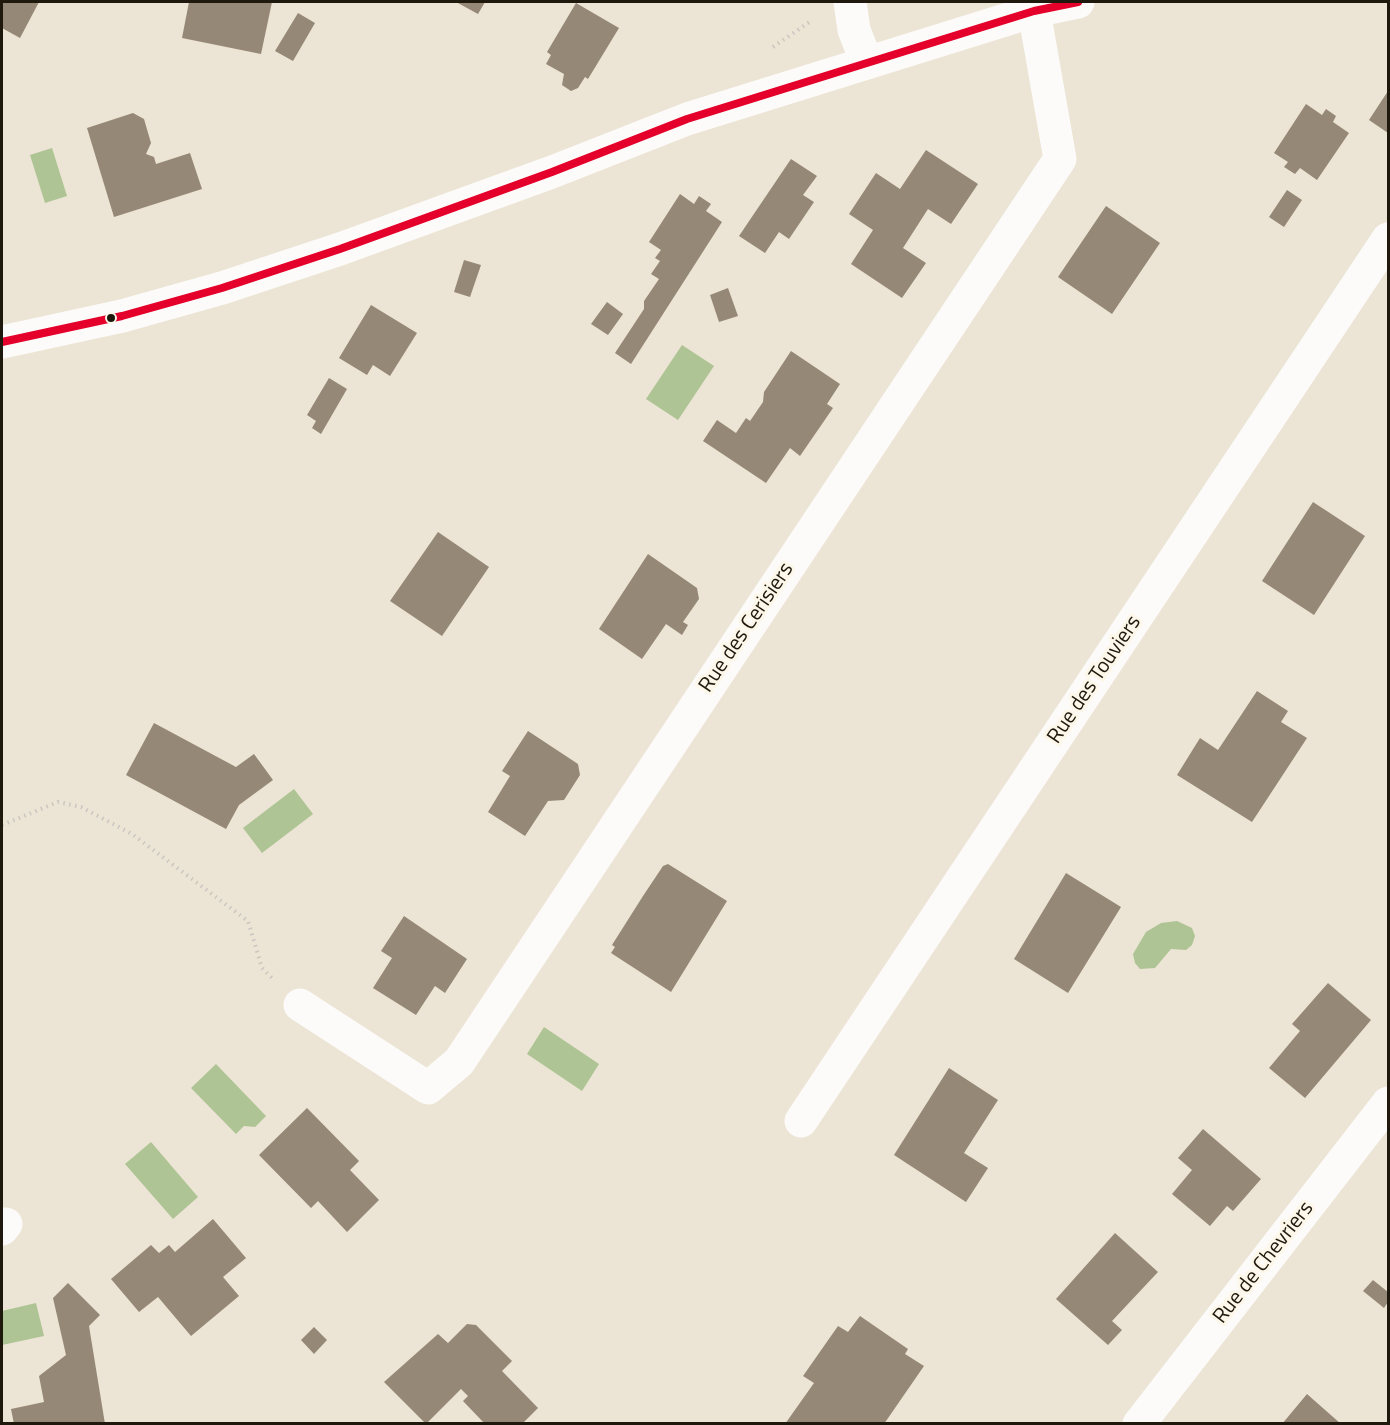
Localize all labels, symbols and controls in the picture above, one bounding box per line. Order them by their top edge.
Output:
unlabelled marker [105,312,117,324]
street label: Rue des Cerisiers [694,558,800,698]
street label: Rue des Touviers [1043,611,1147,749]
street label: Rue de Chevriers [1208,1197,1320,1329]

